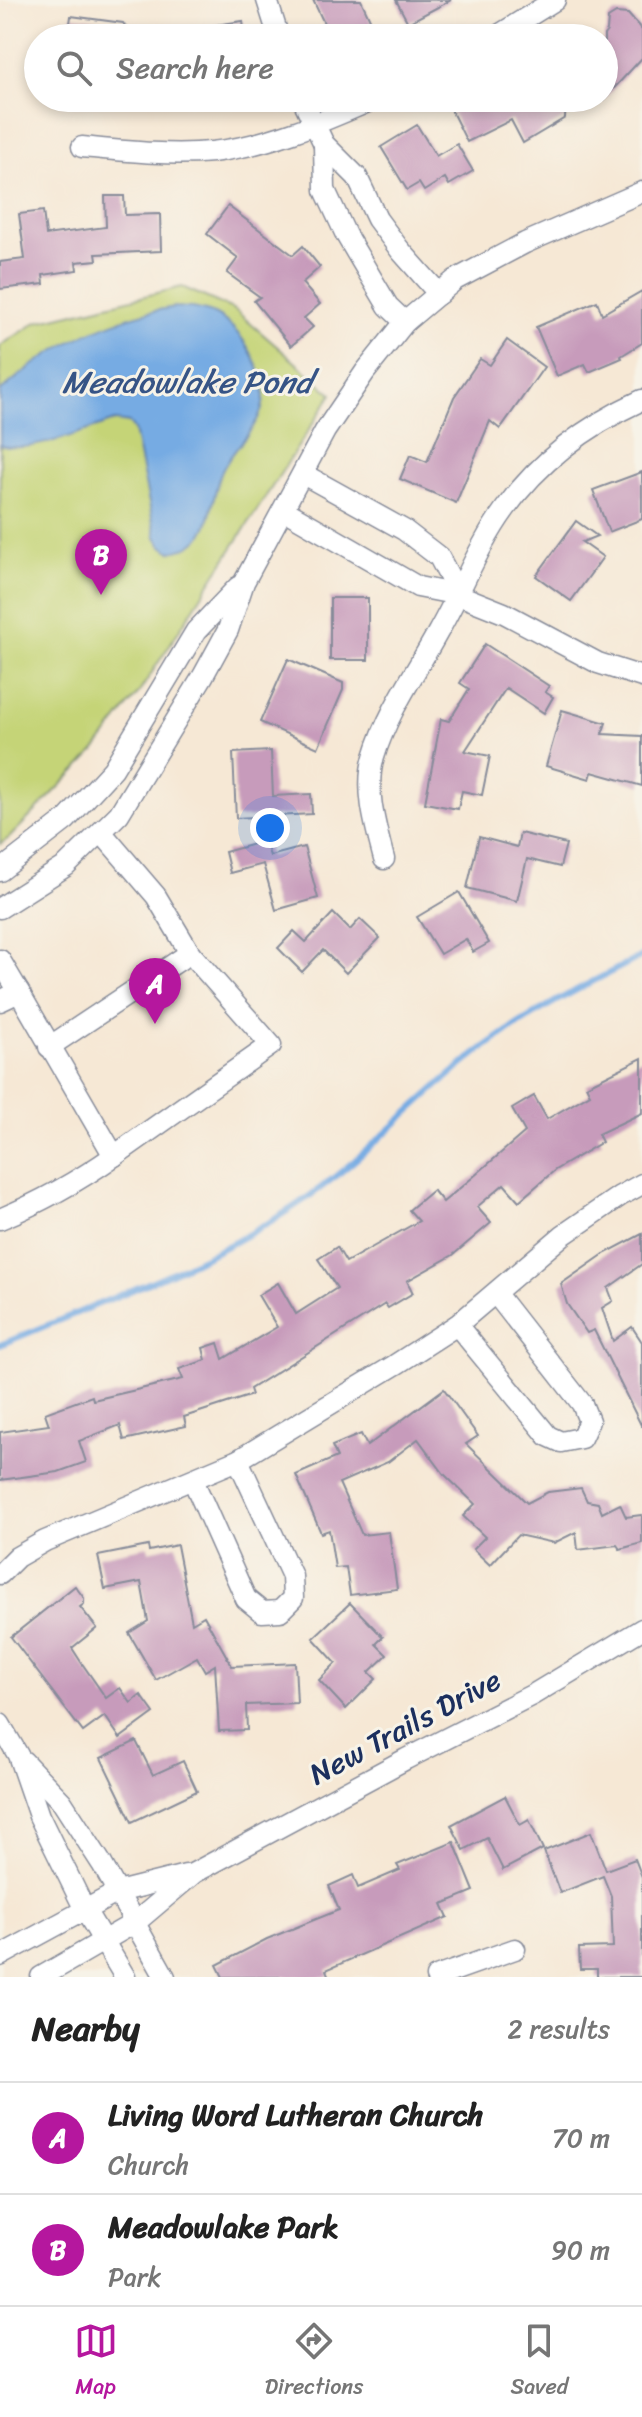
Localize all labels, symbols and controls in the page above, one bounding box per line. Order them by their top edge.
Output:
search box [24,24,618,112]
text: Search here [116,41,274,95]
icon: search [52,46,96,90]
water label: Meadowlake Pond [62,354,320,411]
pin: B [75,529,127,595]
your location [250,808,290,848]
pin: A [129,958,181,1024]
street label: New Trails Drive [299,1653,511,1801]
text: Nearby [32,1999,140,2059]
text: 2 results [508,2006,610,2052]
text: Living Word Lutheran Church [108,2088,484,2142]
text: A [49,2115,67,2161]
text: 70 m [552,2115,610,2161]
text: Church [108,2142,189,2188]
text: Meadowlake Park [108,2200,339,2254]
text: B [50,2227,66,2273]
text: 90 m [551,2227,610,2273]
text: Park [108,2254,161,2300]
tab: Map [74,2319,118,2406]
tab: Directions [265,2319,363,2406]
tab: Saved [510,2319,568,2406]

